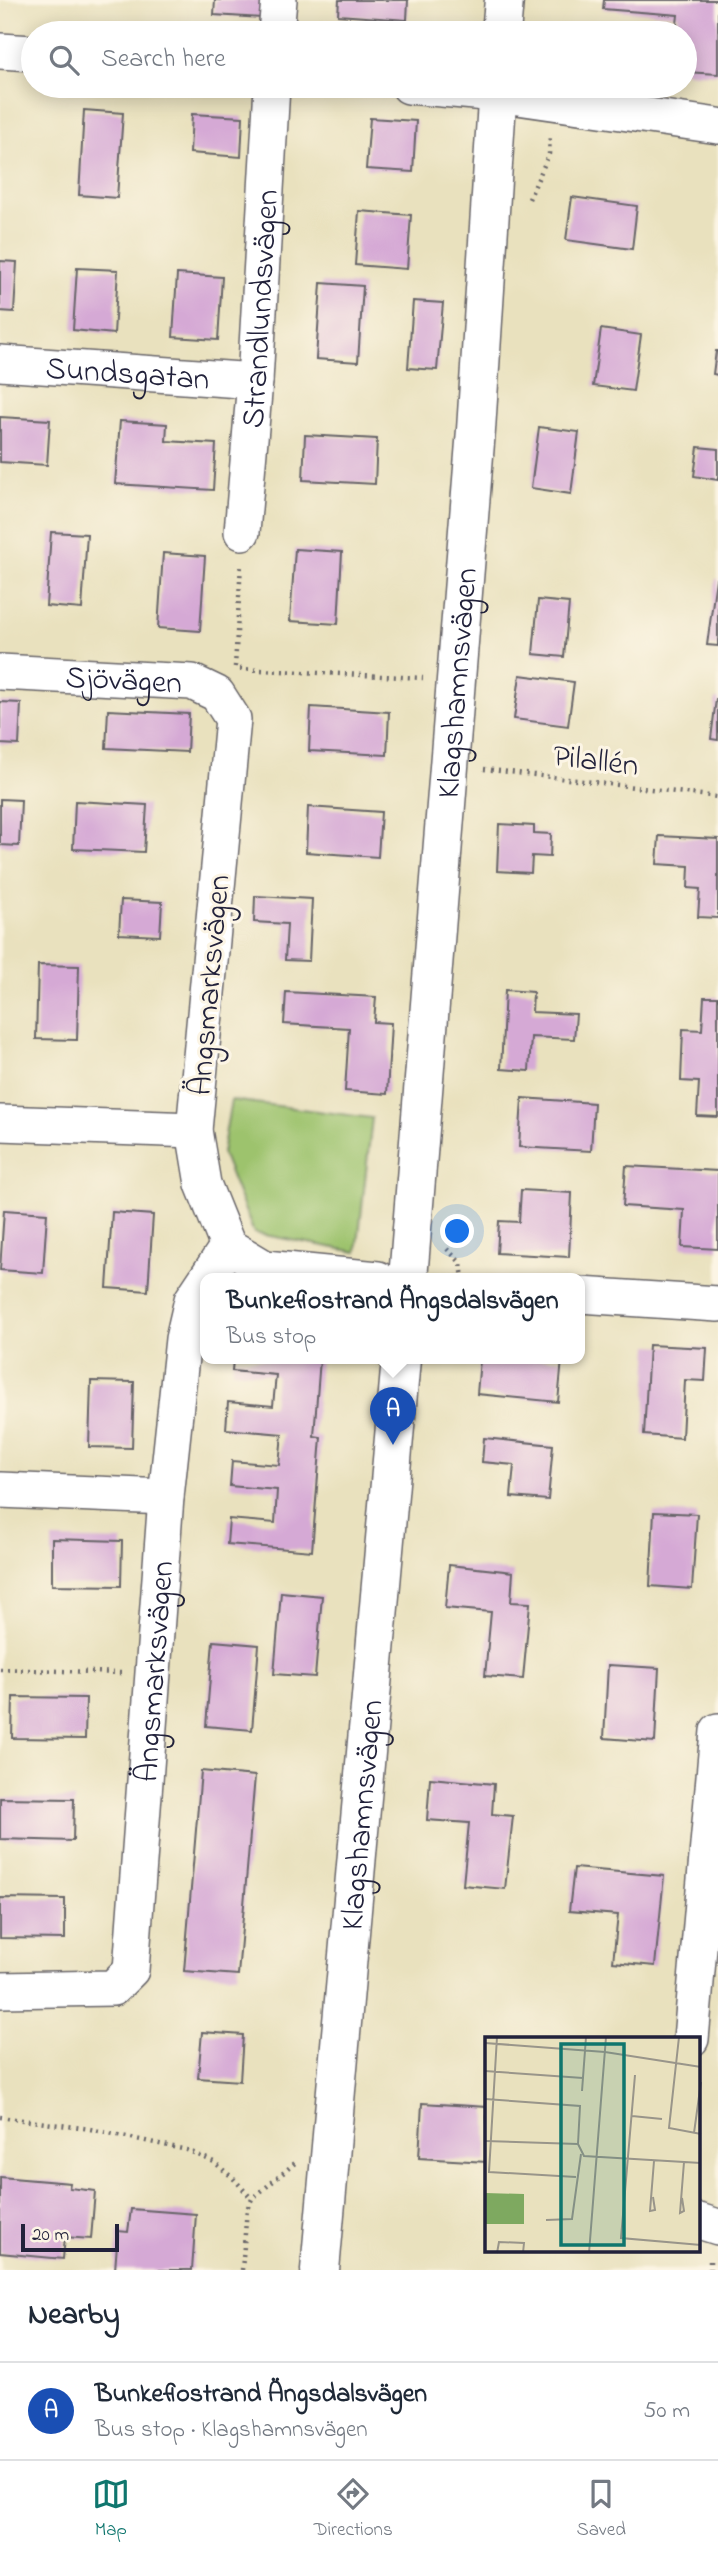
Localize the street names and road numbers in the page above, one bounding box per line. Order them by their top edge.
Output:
street label: Strandlundsvägen [231,188,293,430]
street label: Sundsgatan [44,346,211,405]
street label: Klagshamnsvägen [427,566,492,800]
street label: Sjövägen [64,655,183,708]
street label: Pilallén [550,734,641,791]
street label: Ängsmarksvägen [178,873,245,1098]
street label: Ängsmarksvägen [125,1559,188,1784]
street label: Klagshamnsvägen [330,1698,398,1932]

